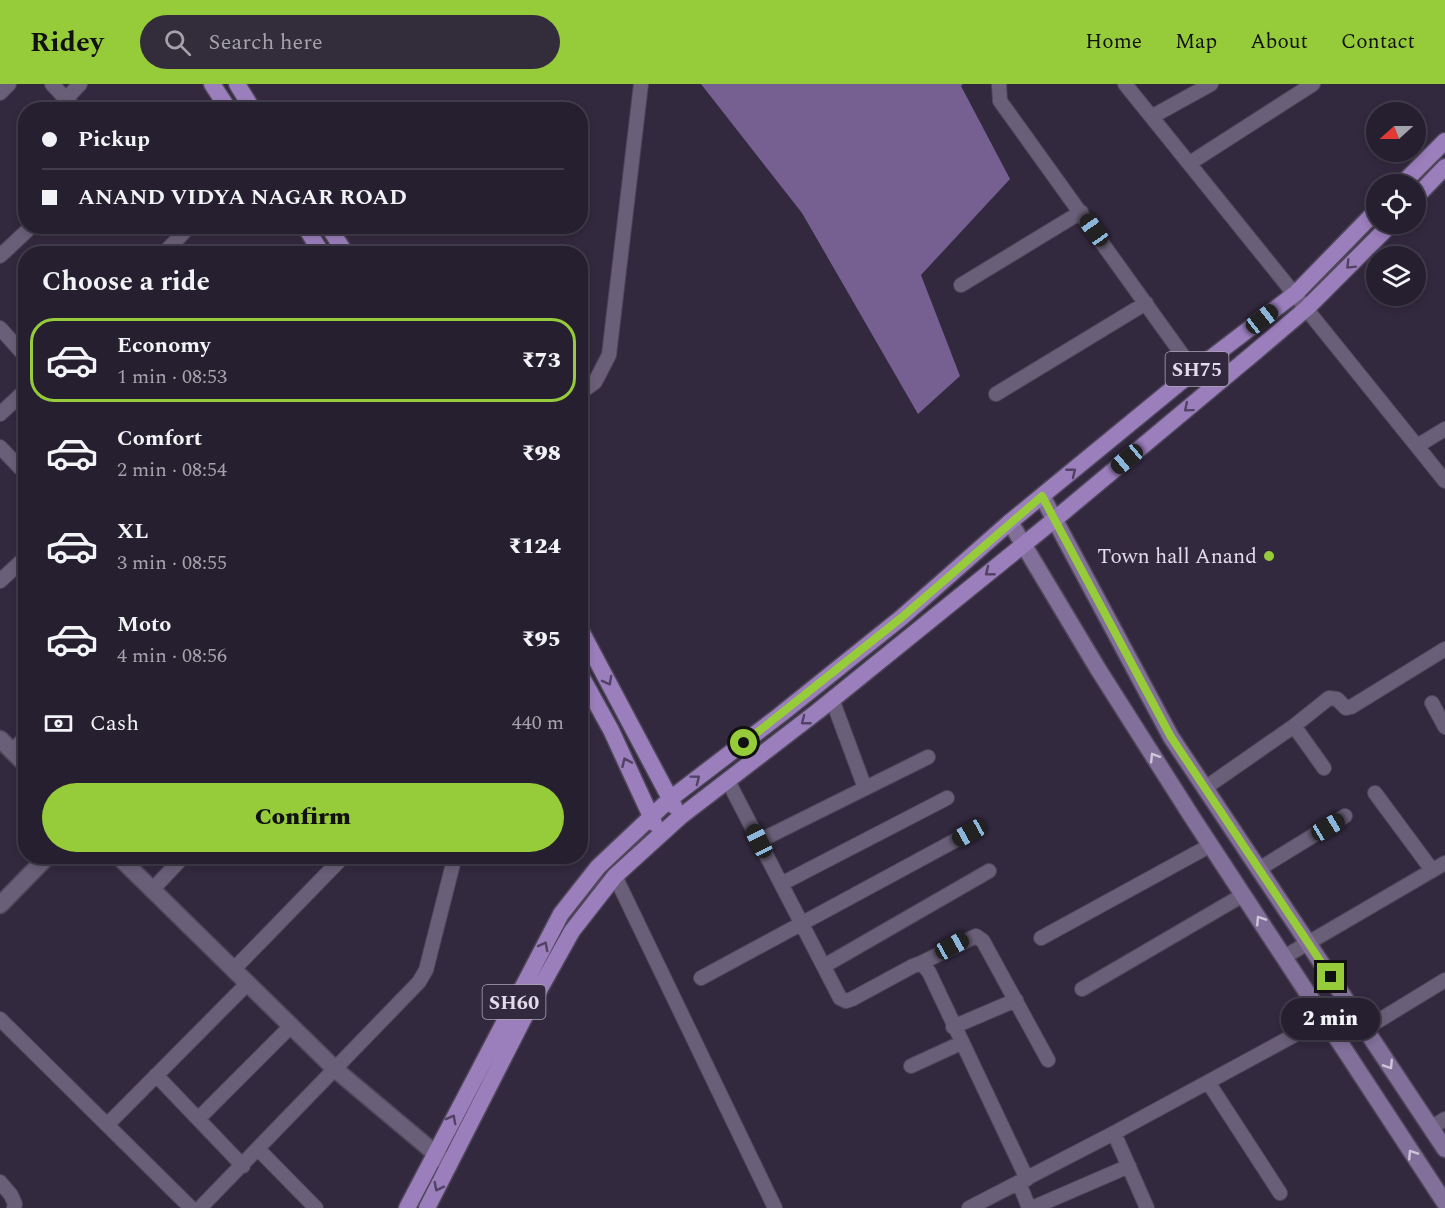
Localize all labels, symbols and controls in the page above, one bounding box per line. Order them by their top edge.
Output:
search box [140,15,560,69]
text: Ridey [30,21,104,64]
icon: search [161,26,194,59]
text: Search here [209,26,323,59]
text: Home [1085,26,1142,58]
text: Map [1175,26,1217,58]
text: About [1250,26,1308,58]
text: Contact [1341,26,1415,58]
north arrow [1366,102,1426,162]
map controls [1366,102,1426,306]
text: Pickup [78,123,150,156]
button: locate [1366,174,1426,234]
text: ANAND VIDYA NAGAR ROAD [78,181,407,214]
car [1076,210,1112,250]
button: layers [1366,246,1426,306]
one-way arrow [1347,258,1358,269]
text: Choose a ride [42,261,210,303]
car [1242,301,1282,337]
text: Economy [117,329,210,362]
icon: car [45,333,99,387]
text: ₹73 [521,344,561,377]
road number: SH75 [1166,352,1228,386]
text: 1 min · 08:53 [117,362,227,392]
one-way arrow [1184,401,1195,412]
text: Comfort [117,422,202,455]
icon: car [45,426,99,480]
text: ₹98 [521,437,561,470]
car [1107,441,1147,477]
text: 2 min · 08:54 [117,455,227,485]
one-way arrow [1065,468,1076,479]
text: XL [117,515,148,548]
icon: car [45,519,99,573]
text: ₹124 [508,530,561,563]
place label: Town hall Anand [1097,541,1257,573]
text: 3 min · 08:55 [117,548,227,578]
marker: Town hall Anand [1262,549,1276,563]
one-way arrow [985,565,996,576]
text: Moto [117,608,171,641]
icon: car [45,612,99,666]
text: ₹95 [521,623,561,656]
text: 4 min · 08:56 [117,641,227,671]
one-way arrow [601,675,612,685]
icon: cash [42,707,75,740]
text: Cash [90,707,139,740]
text: 440 m [512,708,564,738]
one-way arrow [800,714,811,725]
route start [730,729,757,756]
one-way arrow [1150,753,1161,764]
one-way arrow [621,758,633,769]
one-way arrow [689,775,700,786]
button: Confirm [42,783,564,852]
car [1308,810,1348,844]
car [949,816,989,850]
car [743,821,775,861]
one-way arrow [1256,916,1267,927]
car [932,929,972,963]
one-way arrow [537,942,548,952]
route end [1317,963,1344,990]
road number: SH60 [482,985,546,1019]
callout: 2 min [1282,998,1380,1040]
text: 2 min [1303,1004,1358,1034]
one-way arrow [1382,1059,1393,1070]
one-way arrow [445,1114,457,1125]
one-way arrow [1408,1150,1420,1160]
one-way arrow [434,1180,445,1191]

